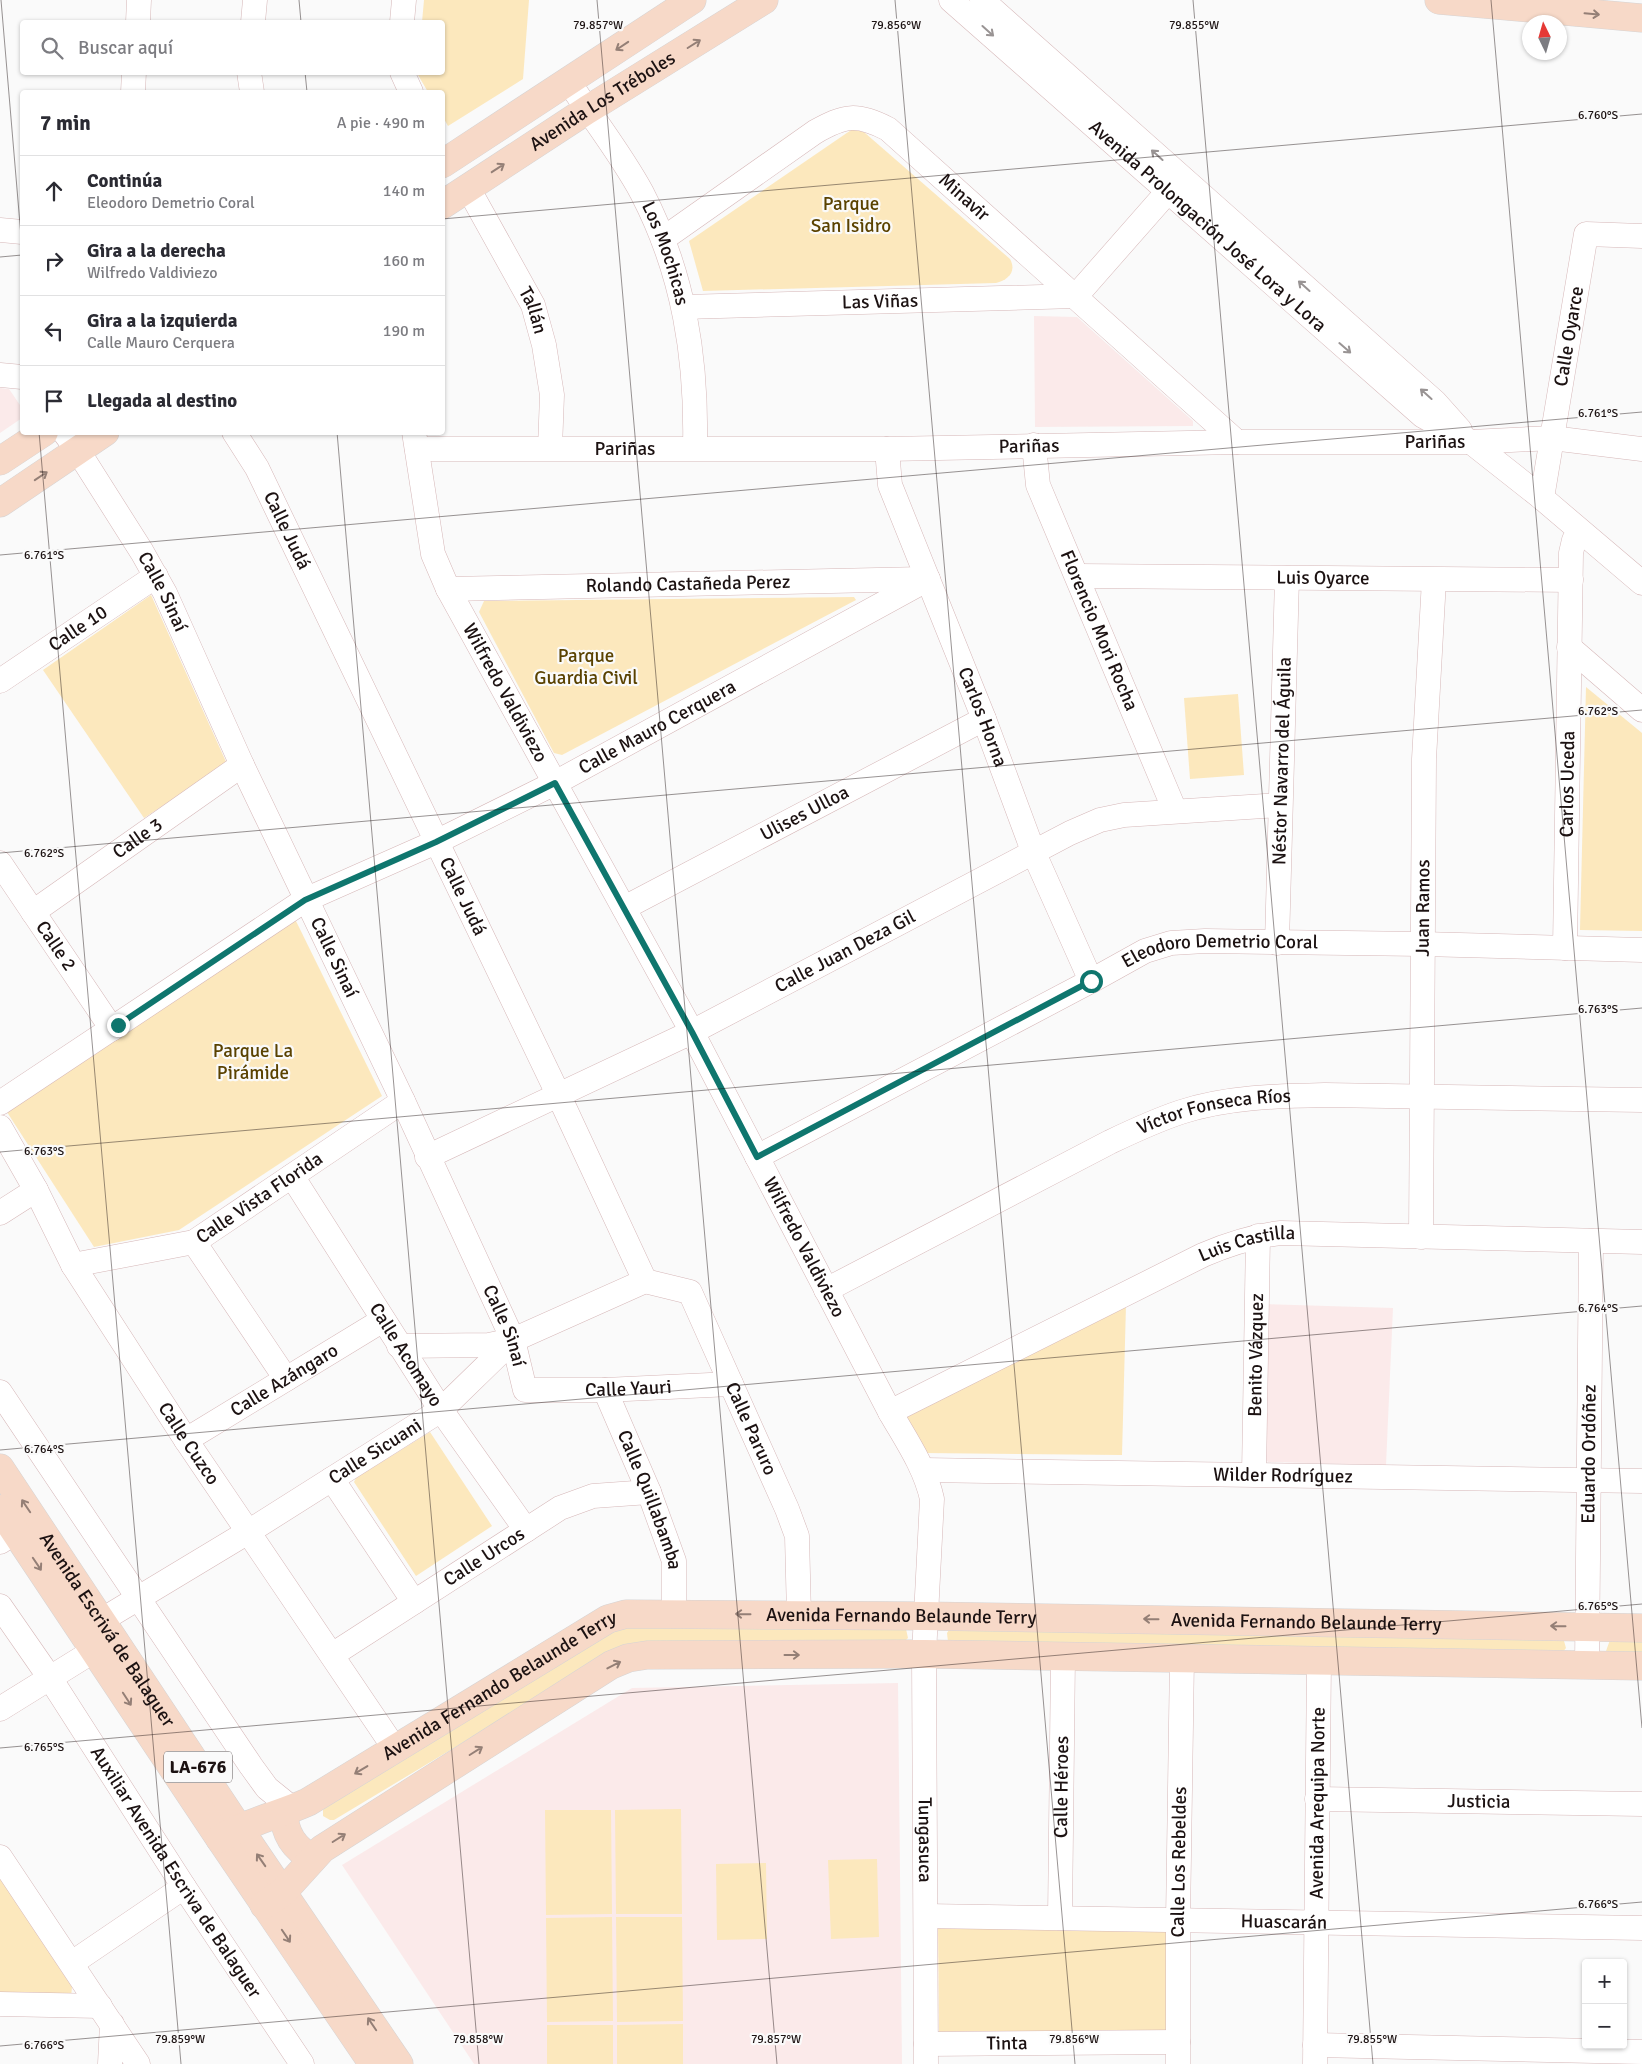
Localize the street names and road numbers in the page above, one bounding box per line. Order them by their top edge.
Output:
street label: Avenida Los Tréboles [525,46,680,156]
street label: Avenida Prolongación José Lora y Lora [1084,115,1331,337]
street label: Minavir [933,168,995,226]
street label: Los Mochicas [636,198,694,308]
street label: Tallán [513,282,552,337]
street label: Calle Oyarce [1549,284,1589,388]
street label: Las Viñas [841,288,918,315]
street label: Pariñas [1405,430,1465,454]
street label: Pariñas [998,434,1060,459]
street label: Pariñas [595,437,655,461]
street label: Calle Judá [258,487,316,574]
street label: Florencio Mori Rocha [1055,547,1144,714]
street label: Calle Sinaí [132,548,193,636]
street label: Luis Oyarce [1276,566,1370,590]
street label: Rolando Castañeda Perez [585,570,791,598]
street label: Calle 10 [44,600,112,657]
street label: Wilfredo Valdiviezo [457,619,553,767]
street label: Néstor Navarro del Águila [1267,657,1297,865]
street label: Carlos Horna [952,663,1013,770]
street label: Calle Mauro Cerquera [574,674,740,780]
street label: Carlos Uceda [1555,731,1580,837]
street label: Ulises Ulloa [756,780,853,846]
street label: Calle 3 [108,813,167,864]
street label: Calle Judá [434,853,492,939]
street label: Juan Ramos [1411,859,1435,957]
street label: Calle Juan Deza Gil [771,905,920,998]
street label: Calle Sinaí [305,913,364,1002]
street label: Calle 2 [30,916,81,976]
street label: Eleodoro Demetrio Coral [1117,929,1318,974]
street label: Víctor Fonseca Ríos [1133,1084,1291,1140]
street label: Calle Vista Florida [191,1147,327,1249]
street label: Wilfredo Valdiviezo [758,1173,851,1322]
street label: Luis Castilla [1195,1221,1295,1268]
street label: Calle Sinaí [477,1281,531,1370]
street label: Benito Vázquez [1243,1293,1269,1417]
street label: Calle Acomayo [364,1298,448,1411]
street label: Calle Azángaro [226,1338,343,1422]
street label: Calle Yauri [585,1375,672,1402]
street label: Calle Paruro [720,1378,782,1479]
street label: Eduardo Ordóñez [1576,1384,1602,1524]
street label: Calle Cuzco [153,1398,225,1490]
street label: Calle Sicuani [324,1413,426,1490]
street label: Calle Quillabamba [612,1426,686,1570]
street label: Wilder Rodríguez [1213,1462,1353,1489]
street label: Calle Urcos [439,1522,529,1592]
street label: Avenida Escrivá de Balaguer [34,1528,180,1732]
street label: Avenida Fernando Belaunde Terry [766,1603,1037,1630]
street label: Avenida Fernando Belaunde Terry [378,1605,619,1766]
street label: Avenida Fernando Belaunde Terry [1171,1608,1442,1637]
street label: Avenida Arequipa Norte [1305,1707,1331,1899]
street label: Calle Héroes [1049,1736,1074,1838]
street label: Auxiliar Avenida Escriva de Balaguer [85,1742,267,2003]
road number: LA-676 [164,1751,232,1782]
street label: Calle Los Rebeldes [1166,1786,1192,1937]
street label: Justicia [1447,1789,1511,1814]
street label: Tungasuca [913,1797,937,1883]
street label: Huascarán [1240,1909,1327,1935]
street label: Tinta [986,2031,1028,2056]

